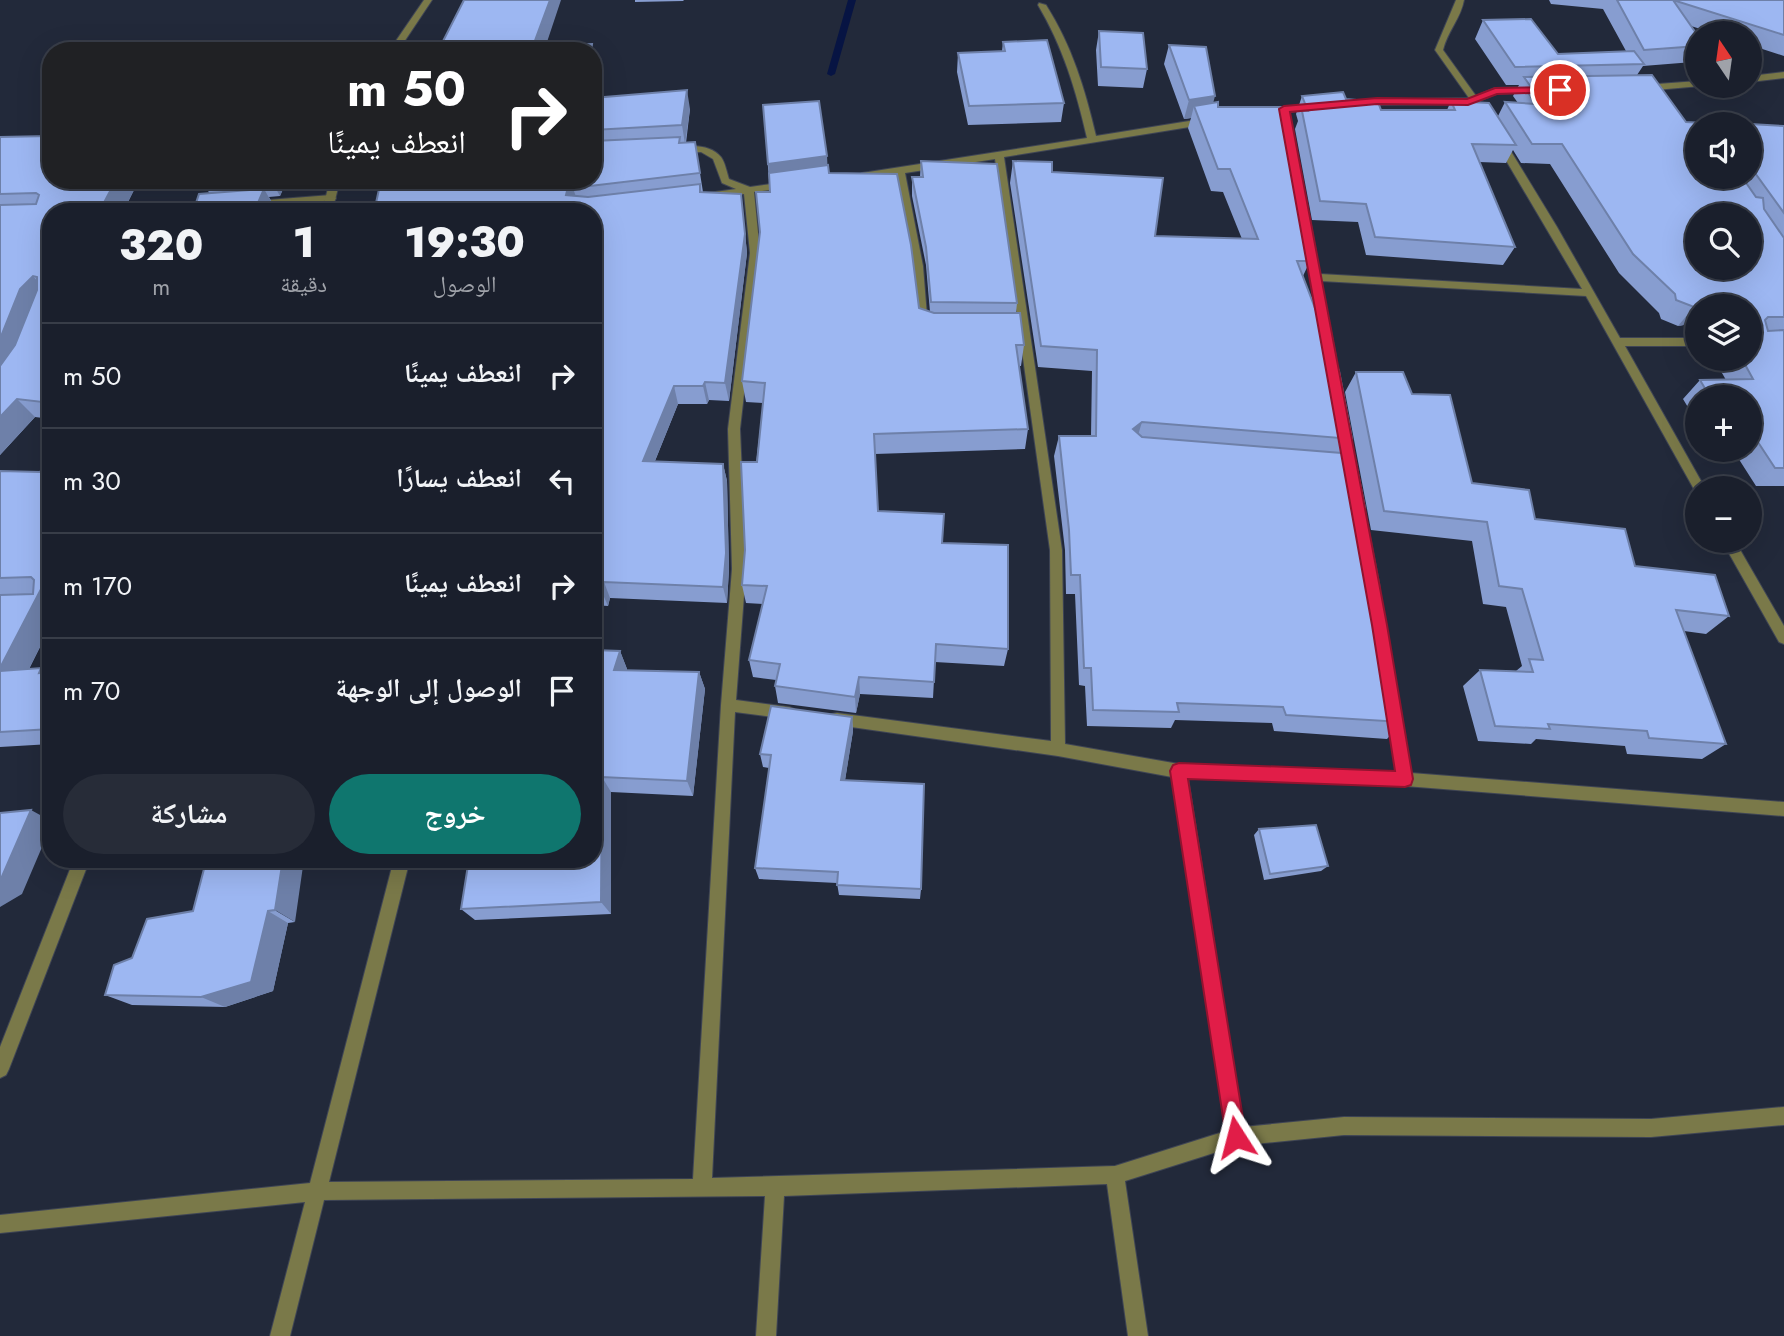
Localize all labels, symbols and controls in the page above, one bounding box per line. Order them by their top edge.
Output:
north arrow [1685,21,1762,98]
map controls [1685,21,1762,553]
text: 50 m [347,54,466,124]
pin [1530,60,1590,120]
icon: right [490,70,581,161]
icon: arrive [1541,71,1579,109]
button: sound [1685,112,1762,189]
text: انعطف يمينًا [327,119,466,165]
button: search [1685,203,1762,280]
text: 1 [293,212,315,273]
text: 19:30 [404,212,525,273]
text: 320 [119,215,203,276]
text: دقيقة [280,267,327,301]
text: الوصول [433,267,496,301]
text: m [152,270,170,304]
button: layers [1685,294,1762,371]
text: انعطف يمينًا [404,354,522,392]
text: 50 m [63,357,121,395]
icon: right [543,357,581,395]
button: + [1685,385,1762,462]
text: انعطف يسارًا [396,459,522,497]
text: 30 m [63,462,121,500]
icon: left [543,462,581,500]
button: − [1685,476,1762,553]
text: انعطف يمينًا [404,564,522,602]
text: 170 m [63,567,132,605]
icon: right [543,567,581,605]
text: الوصول إلى الوجهة [335,669,522,707]
text: 70 m [63,672,120,710]
icon: arrive [543,672,581,710]
button: مشاركة [63,774,315,854]
button: خروج [329,774,581,854]
position arrow [1199,1100,1273,1174]

